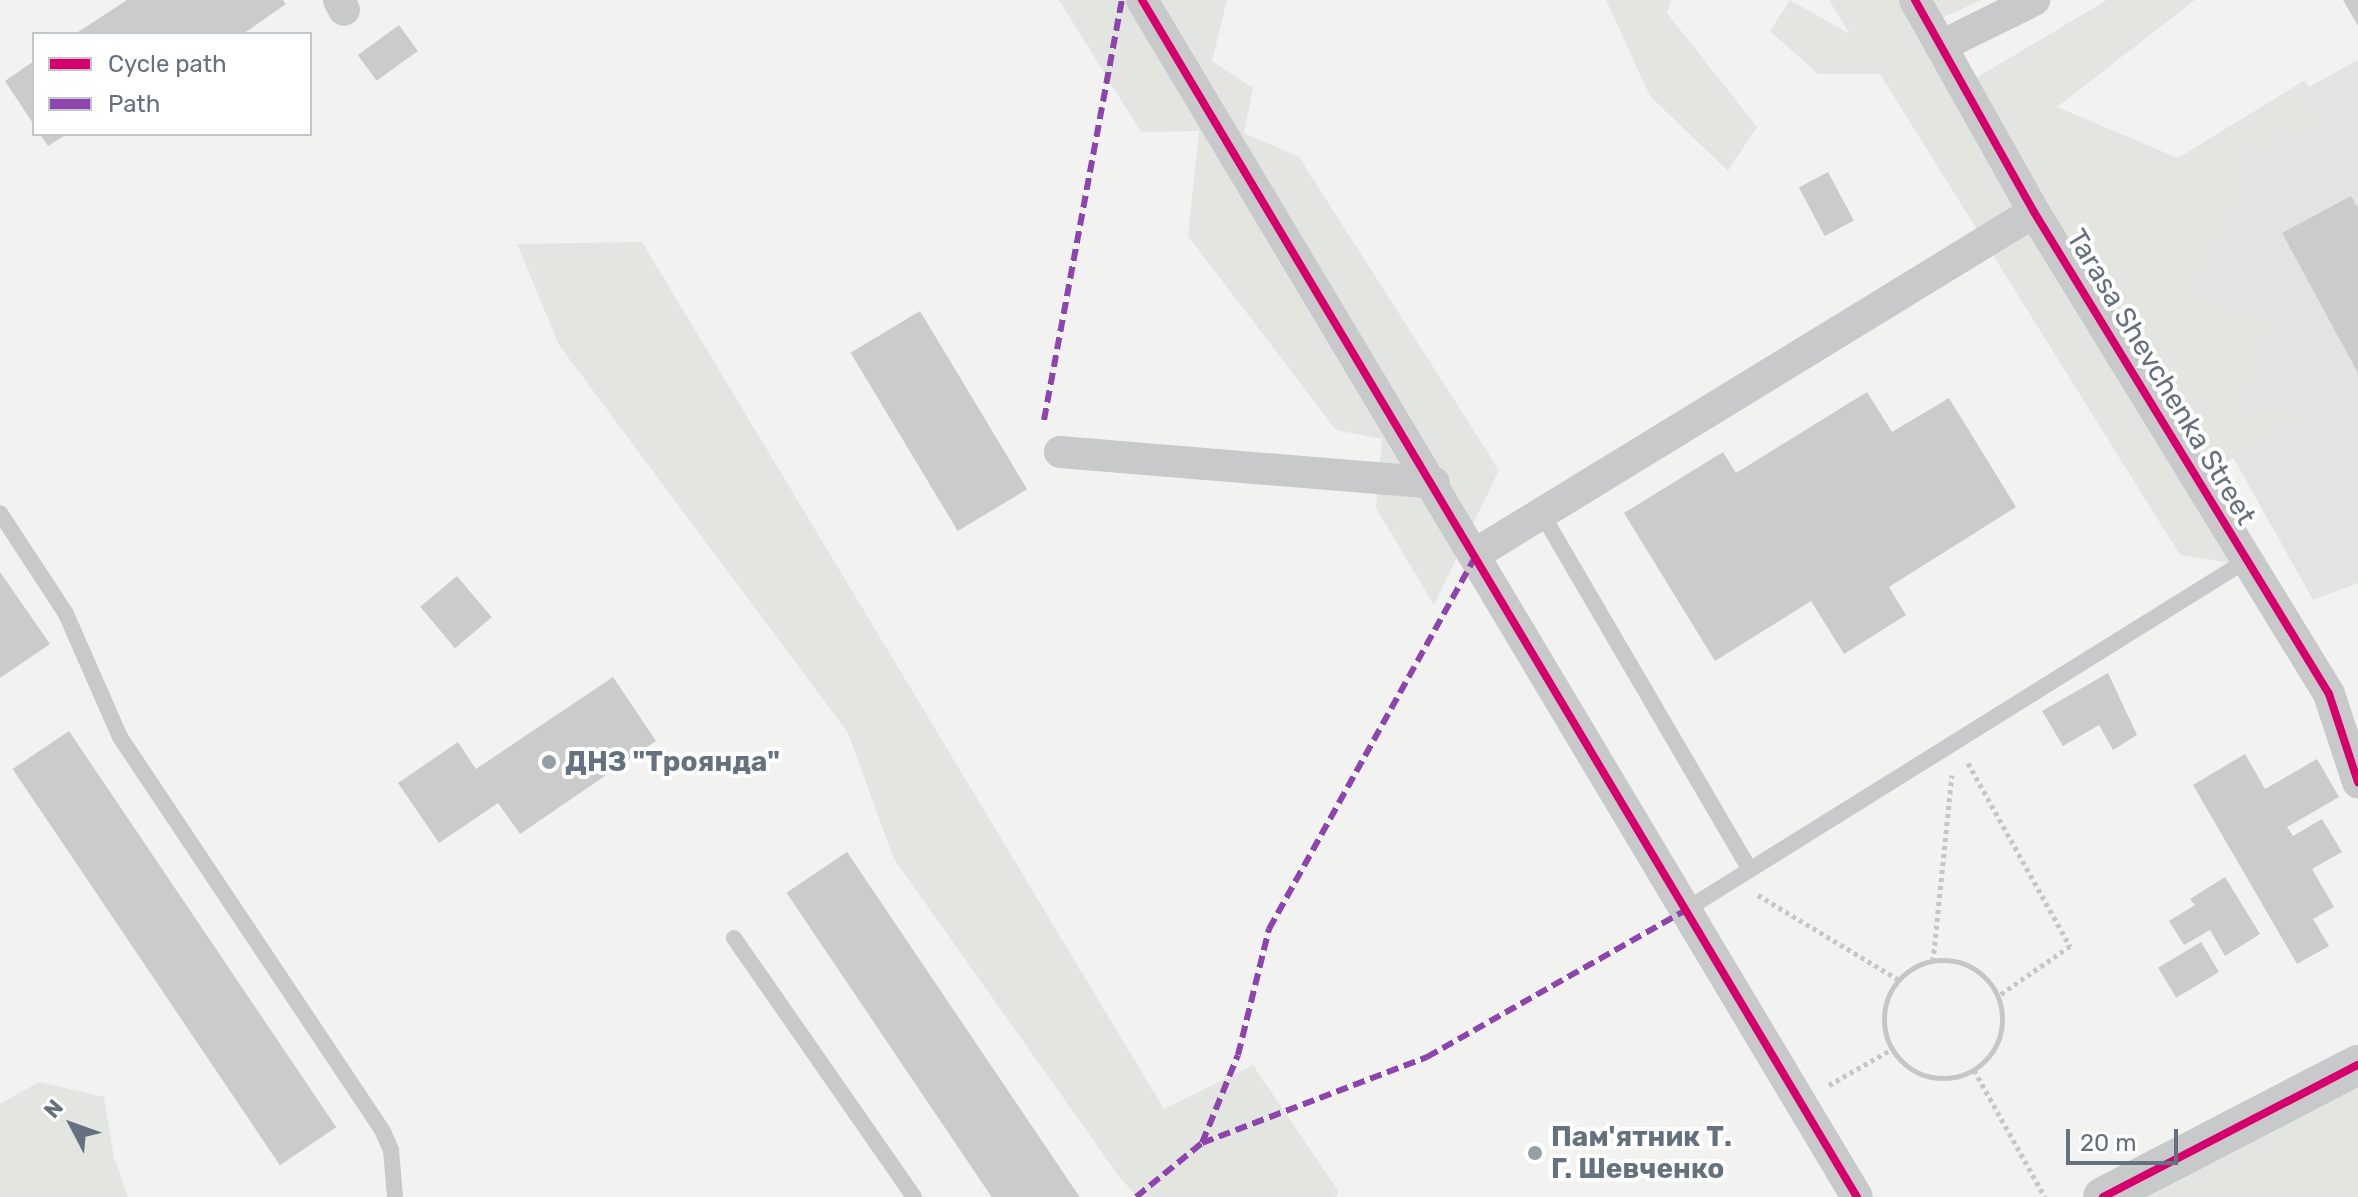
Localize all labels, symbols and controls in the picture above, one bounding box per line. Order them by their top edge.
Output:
legend [32,32,312,136]
text: Cycle path [108,50,227,78]
text: Path [108,90,160,118]
street label: Tarasa Shevchenka Street [2059,223,2263,531]
place label: ДНЗ "Троянда" [565,745,780,779]
marker: ДНЗ "Троянда" [540,753,558,771]
north arrow [32,1085,112,1165]
text: N [38,1094,69,1124]
scale bar [2070,1113,2182,1163]
place label: Пам'ятник Т. Г. Шевченко [1551,1120,1732,1186]
text: 20 m [2080,1129,2137,1157]
marker: Пам'ятник Т. Г. Шевченко [1526,1144,1544,1162]

